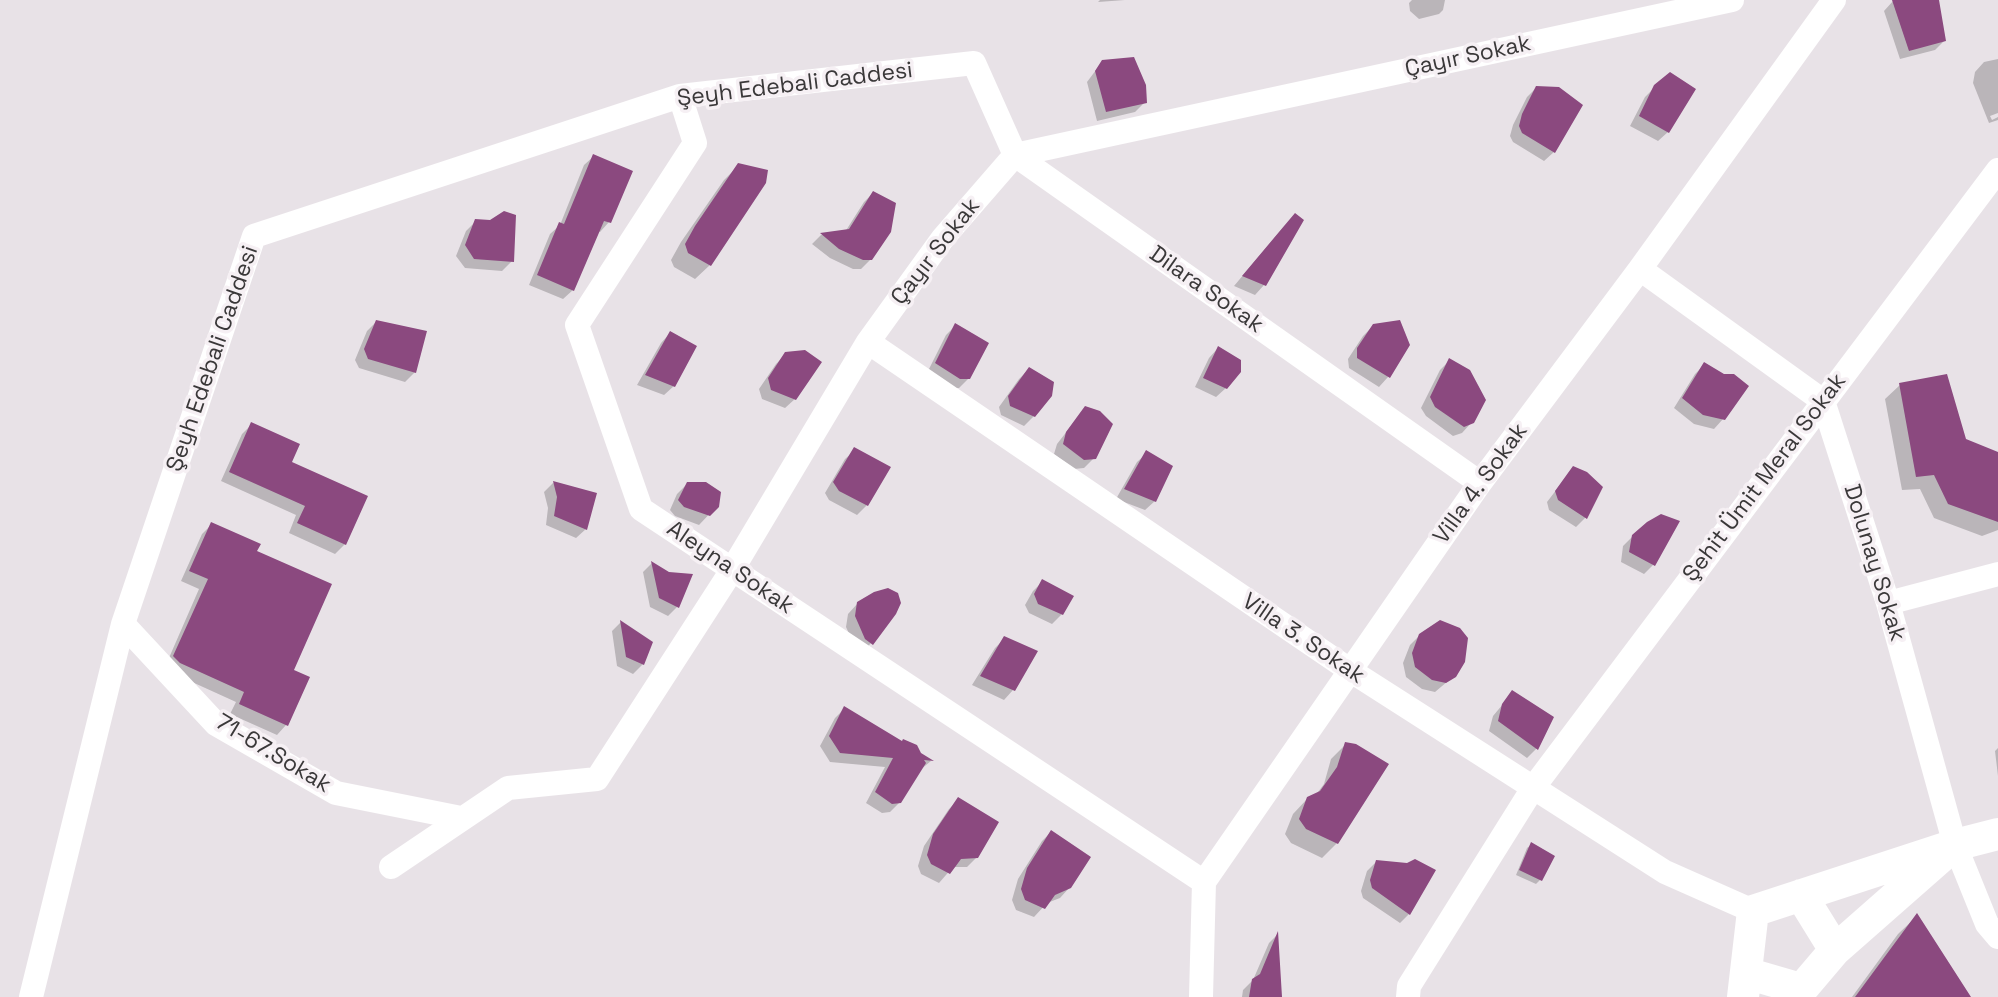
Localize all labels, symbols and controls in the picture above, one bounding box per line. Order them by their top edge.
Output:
street label: Çayır Sokak [1403,30,1533,84]
street label: Şeyh Edebali Caddesi [676,57,914,113]
street label: Çayır Sokak [886,193,986,311]
street label: Dilara Sokak [1144,241,1268,339]
street label: Şeyh Edebali Caddesi [161,242,265,476]
street label: Şehit Ümit Meral Sokak [1678,368,1852,588]
street label: Villa 4. Sokak [1428,418,1534,550]
street label: Dolunay Sokak [1837,481,1911,645]
street label: Aleyna Sokak [661,515,799,621]
street label: Villa 3. Sokak [1236,588,1370,690]
street label: 71-67.Sokak [210,709,336,799]

